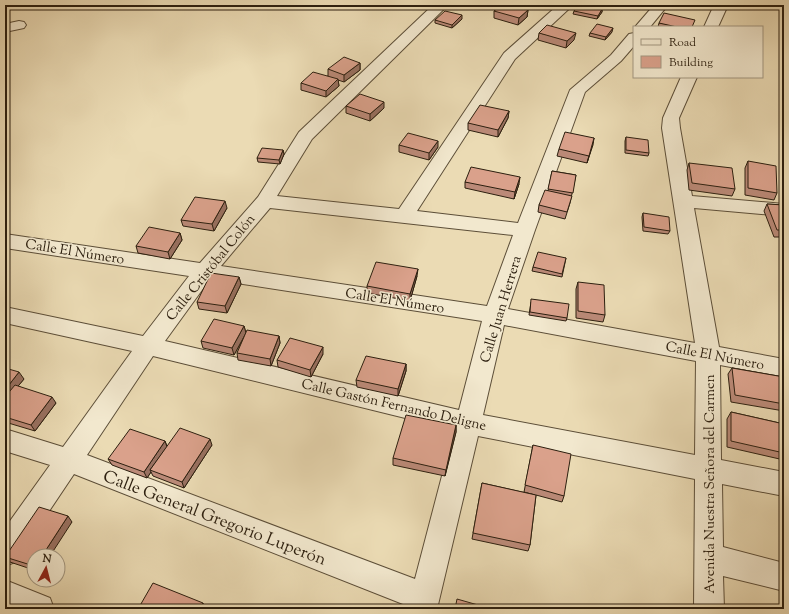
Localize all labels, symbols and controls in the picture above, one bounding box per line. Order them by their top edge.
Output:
legend [633,26,763,78]
text: Road [669,34,696,52]
text: Building [669,54,713,72]
street label: Calle Cristóbal Colón [162,211,261,326]
street label: Calle El Número [24,235,126,271]
street label: Calle Juan Herrera [476,253,528,366]
street label: Calle El Número [344,284,446,320]
street label: Calle El Número [664,338,766,376]
street label: Avenida Nuestra Señora del Carmen [701,374,721,594]
street label: Calle Gastón Fernando Deligne [299,375,488,437]
street label: Calle General Gregorio Luperón [99,465,329,573]
north arrow [26,548,66,588]
text: N [41,550,53,568]

